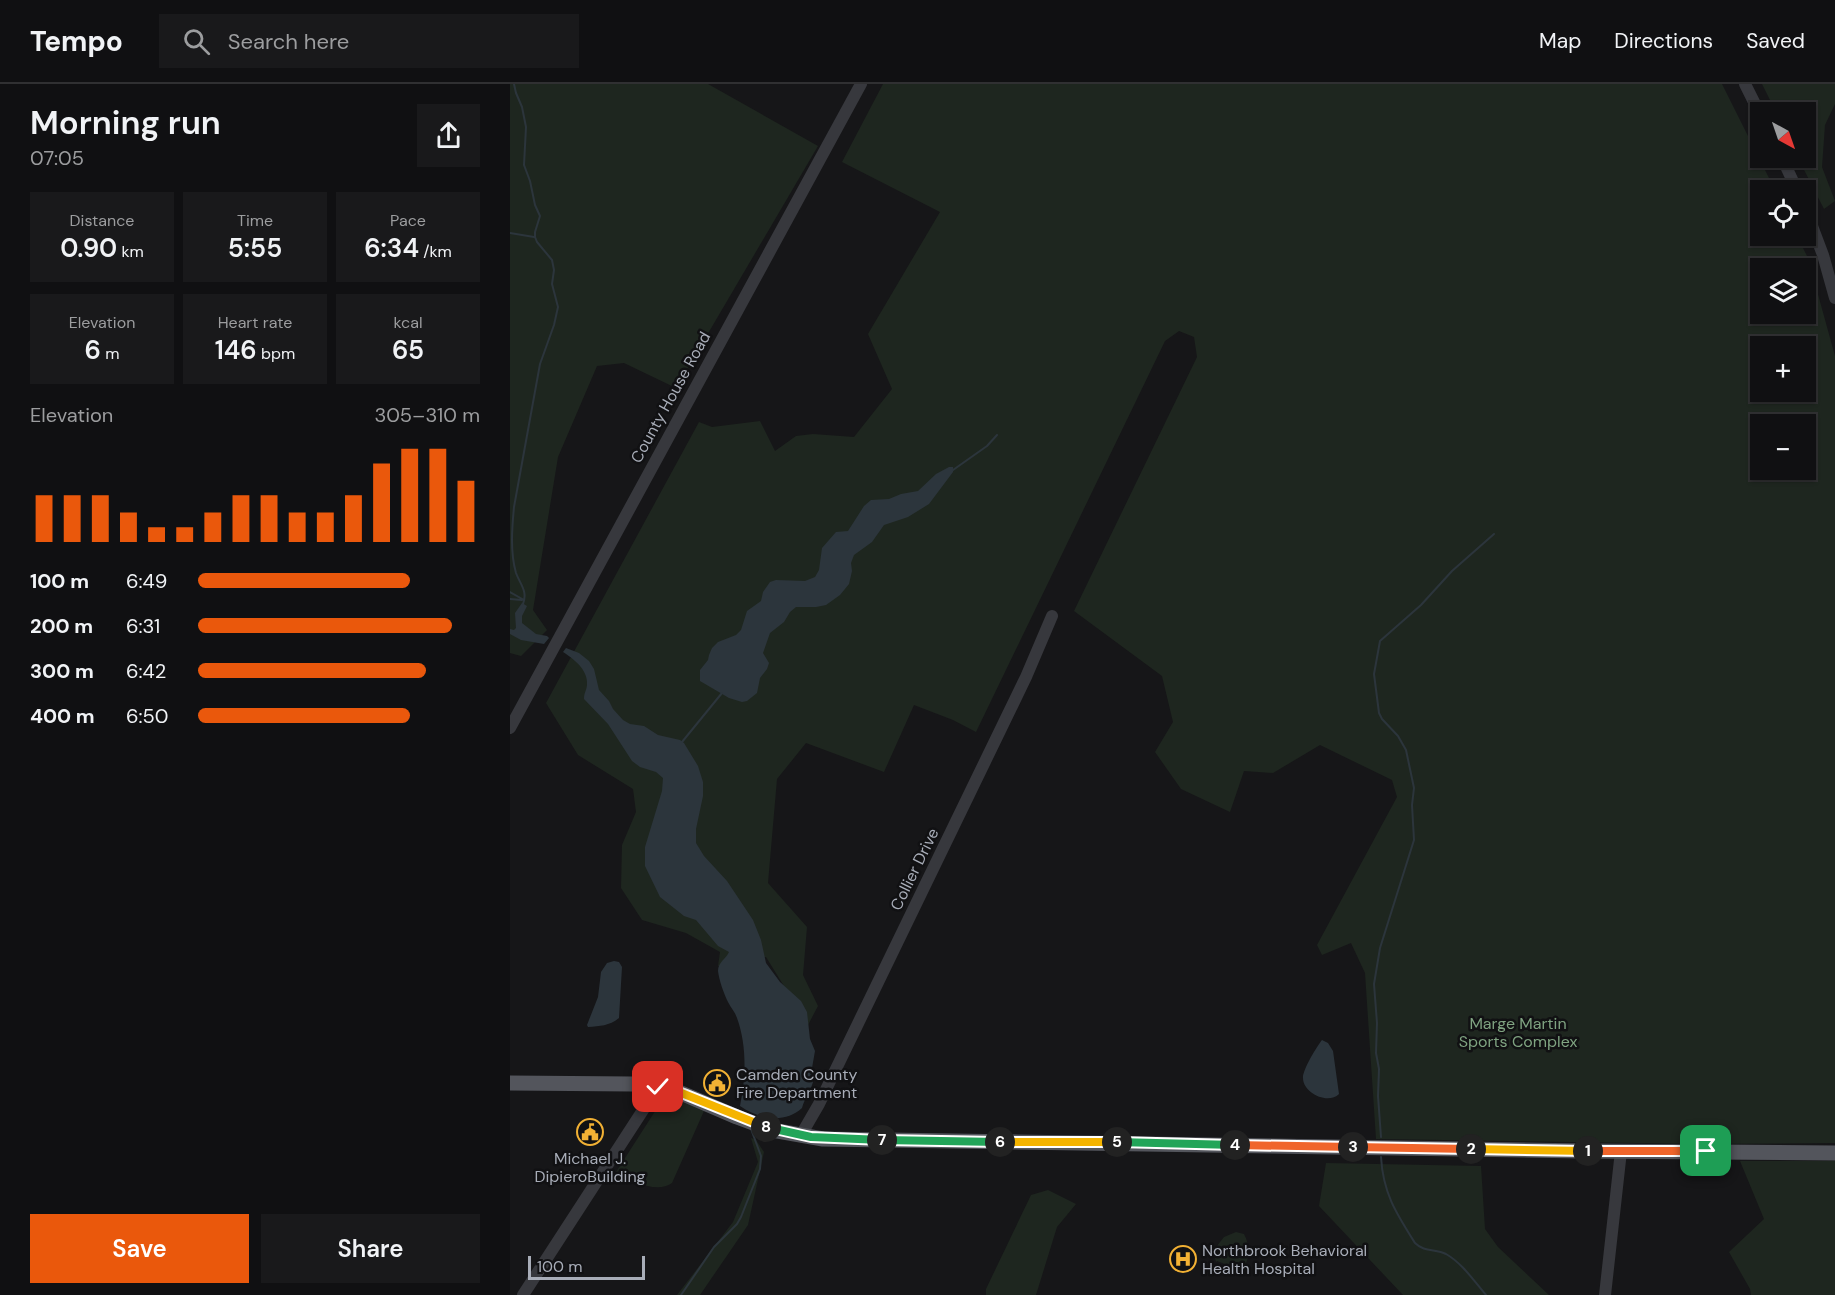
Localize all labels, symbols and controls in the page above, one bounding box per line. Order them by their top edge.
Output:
search box [159,14,579,68]
text: Tempo [30,23,123,60]
icon: search [180,25,213,58]
text: Search here [228,27,349,56]
text: Map [1539,27,1581,55]
text: Directions [1614,27,1713,55]
text: Saved [1746,27,1805,55]
text: Morning run [30,101,221,144]
north arrow [1750,102,1816,168]
map controls [1750,102,1816,480]
button: share [417,104,480,167]
text: 07:05 [30,145,84,171]
button: locate [1750,180,1816,246]
text: Distance [70,210,134,231]
text: Time [237,210,273,231]
text: Pace [390,210,426,231]
text: 0.90 [60,231,117,265]
text: 5:55 [228,231,282,265]
text: 6:34 [364,231,419,265]
text: km [117,241,144,262]
text: /km [419,241,452,262]
button: layers [1750,258,1816,324]
text: Elevation [69,312,135,333]
text: Heart rate [218,312,292,333]
text: kcal [394,312,422,333]
street label: County House Road [626,328,715,467]
text: 6 [85,333,101,367]
text: 146 [215,333,257,367]
text: 65 [392,333,424,367]
button: + [1750,336,1816,402]
text: m [101,343,119,364]
text: bpm [257,343,295,364]
text: Elevation [30,402,113,428]
text: 305–310 m [374,402,480,428]
button: − [1750,414,1816,480]
text: 100 m [30,568,89,594]
text: 6:49 [126,568,167,594]
text: 200 m [30,613,93,639]
text: 6:31 [126,613,160,639]
text: 300 m [30,658,94,684]
text: 6:42 [126,658,166,684]
text: 400 m [30,703,95,729]
text: 6:50 [126,703,168,729]
street label: Collier Drive [885,825,943,914]
park label: Marge Martin Sports Complex [1459,1013,1577,1052]
pin [632,1061,683,1112]
place label: Camden County Fire Department [736,1064,858,1103]
public building icon: Camden County Fire Department [702,1068,732,1098]
icon: check [641,1070,674,1103]
pin: 8 [751,1112,781,1142]
text: 8 [761,1116,771,1137]
public building icon: Michael J. DipieroBuilding [575,1117,605,1147]
pin: 7 [867,1125,897,1155]
pin [1680,1125,1731,1176]
pin: 6 [985,1127,1015,1157]
pin: 5 [1102,1127,1132,1157]
text: 7 [878,1129,886,1150]
pin: 4 [1220,1130,1250,1160]
text: 6 [995,1131,1005,1152]
text: 5 [1112,1131,1122,1152]
pin: 3 [1338,1132,1368,1162]
text: 4 [1230,1134,1240,1155]
pin: 2 [1456,1134,1486,1164]
icon: arrive [1689,1134,1722,1167]
text: 3 [1348,1136,1358,1157]
pin: 1 [1573,1136,1603,1166]
text: 2 [1466,1138,1476,1159]
text: 1 [1585,1140,1591,1161]
place label: Michael J. DipieroBuilding [534,1148,646,1187]
button: Save [30,1214,249,1283]
button: Share [261,1214,480,1283]
place label: Northbrook Behavioral Health Hospital [1202,1240,1367,1279]
hospital icon: Northbrook Behavioral Health Hospital [1168,1244,1198,1274]
scale bar [528,1253,645,1280]
text: 100 m [537,1256,582,1277]

